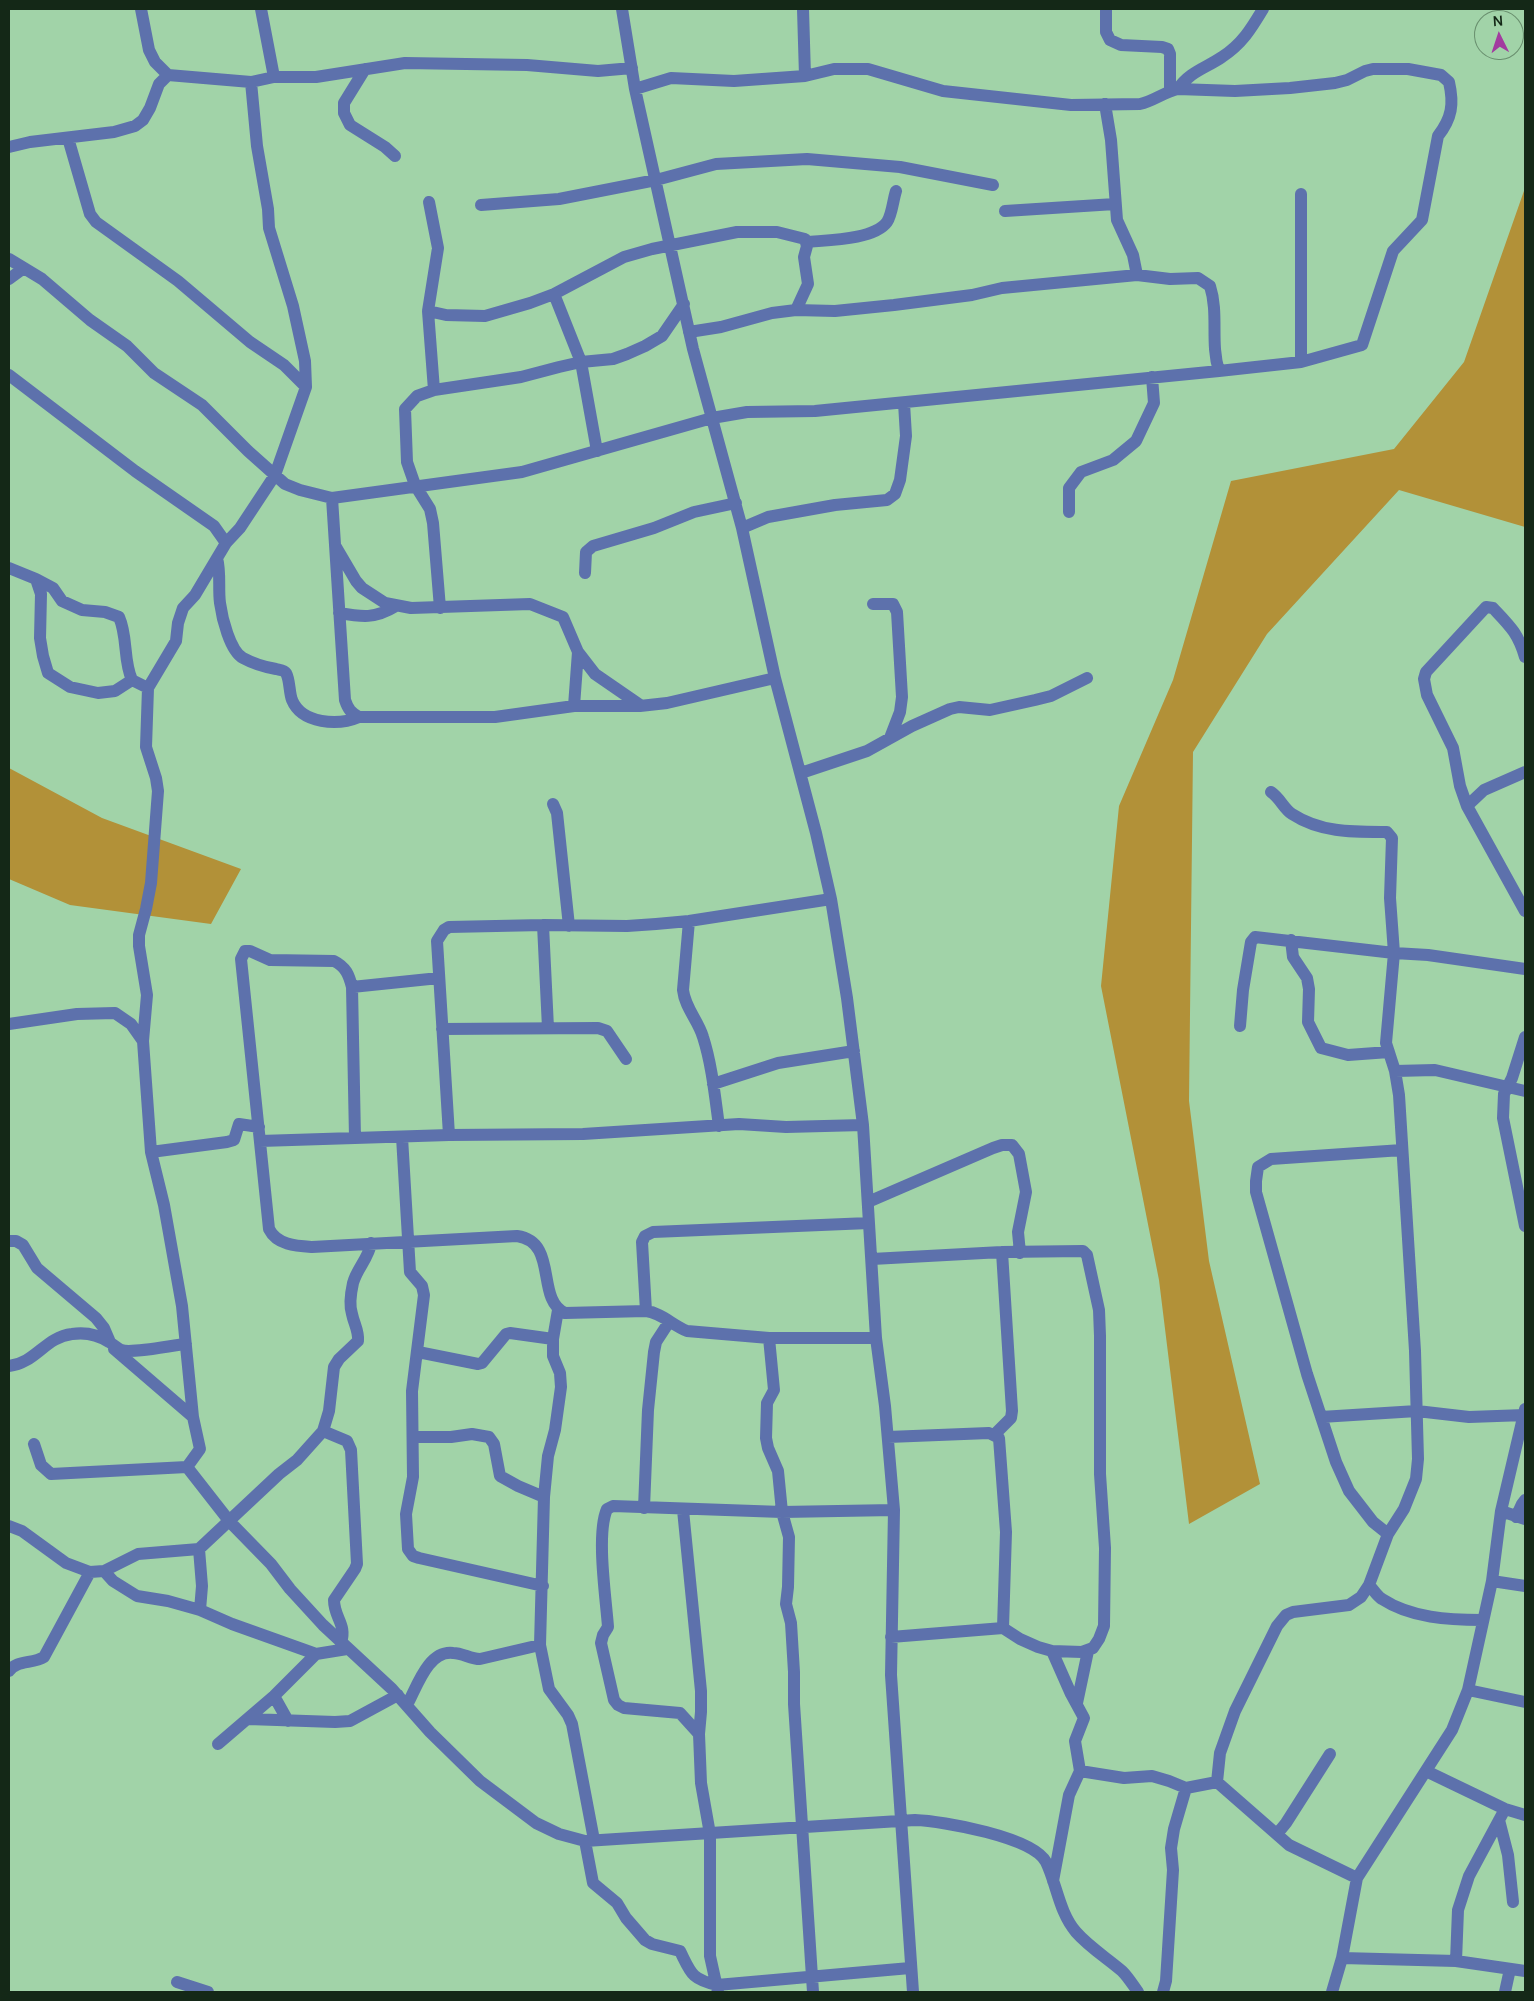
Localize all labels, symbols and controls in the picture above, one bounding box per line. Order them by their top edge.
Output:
north arrow [1474,10,1524,60]
text: N [1492,11,1504,30]

